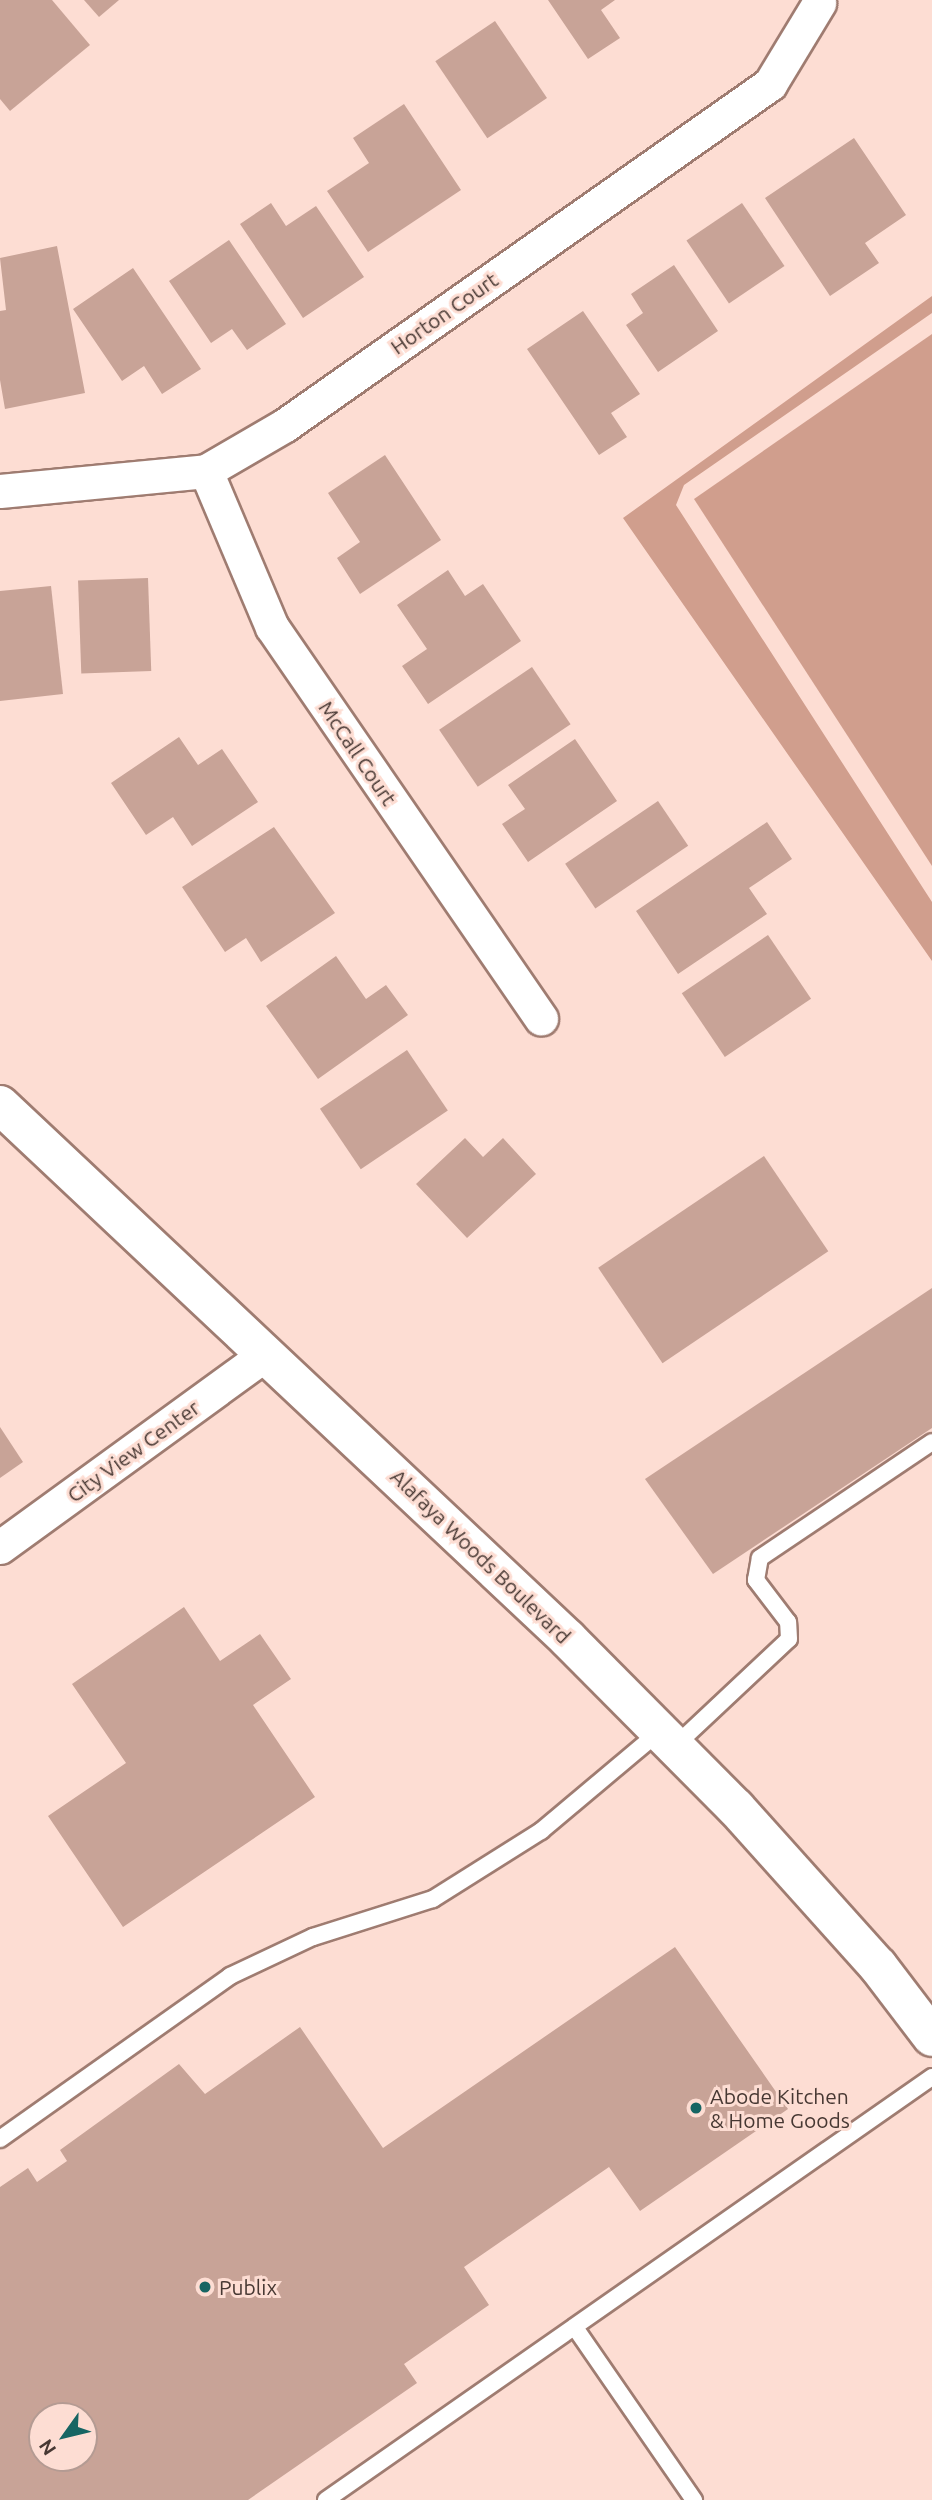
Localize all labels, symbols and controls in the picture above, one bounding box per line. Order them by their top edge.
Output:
street label: Horton Court [385,267,503,359]
street label: McCall Court [314,696,402,810]
street label: City View Center [62,1395,204,1507]
street label: Alafaya Woods Boulevard [386,1463,576,1649]
place label: Abode Kitchen & Home Goods [710,2083,850,2133]
marker: Abode Kitchen & Home Goods [688,2100,704,2116]
place label: Publix [219,2274,277,2300]
marker: Publix [197,2279,213,2295]
north arrow [28,2402,98,2472]
text: N [34,2436,60,2460]

